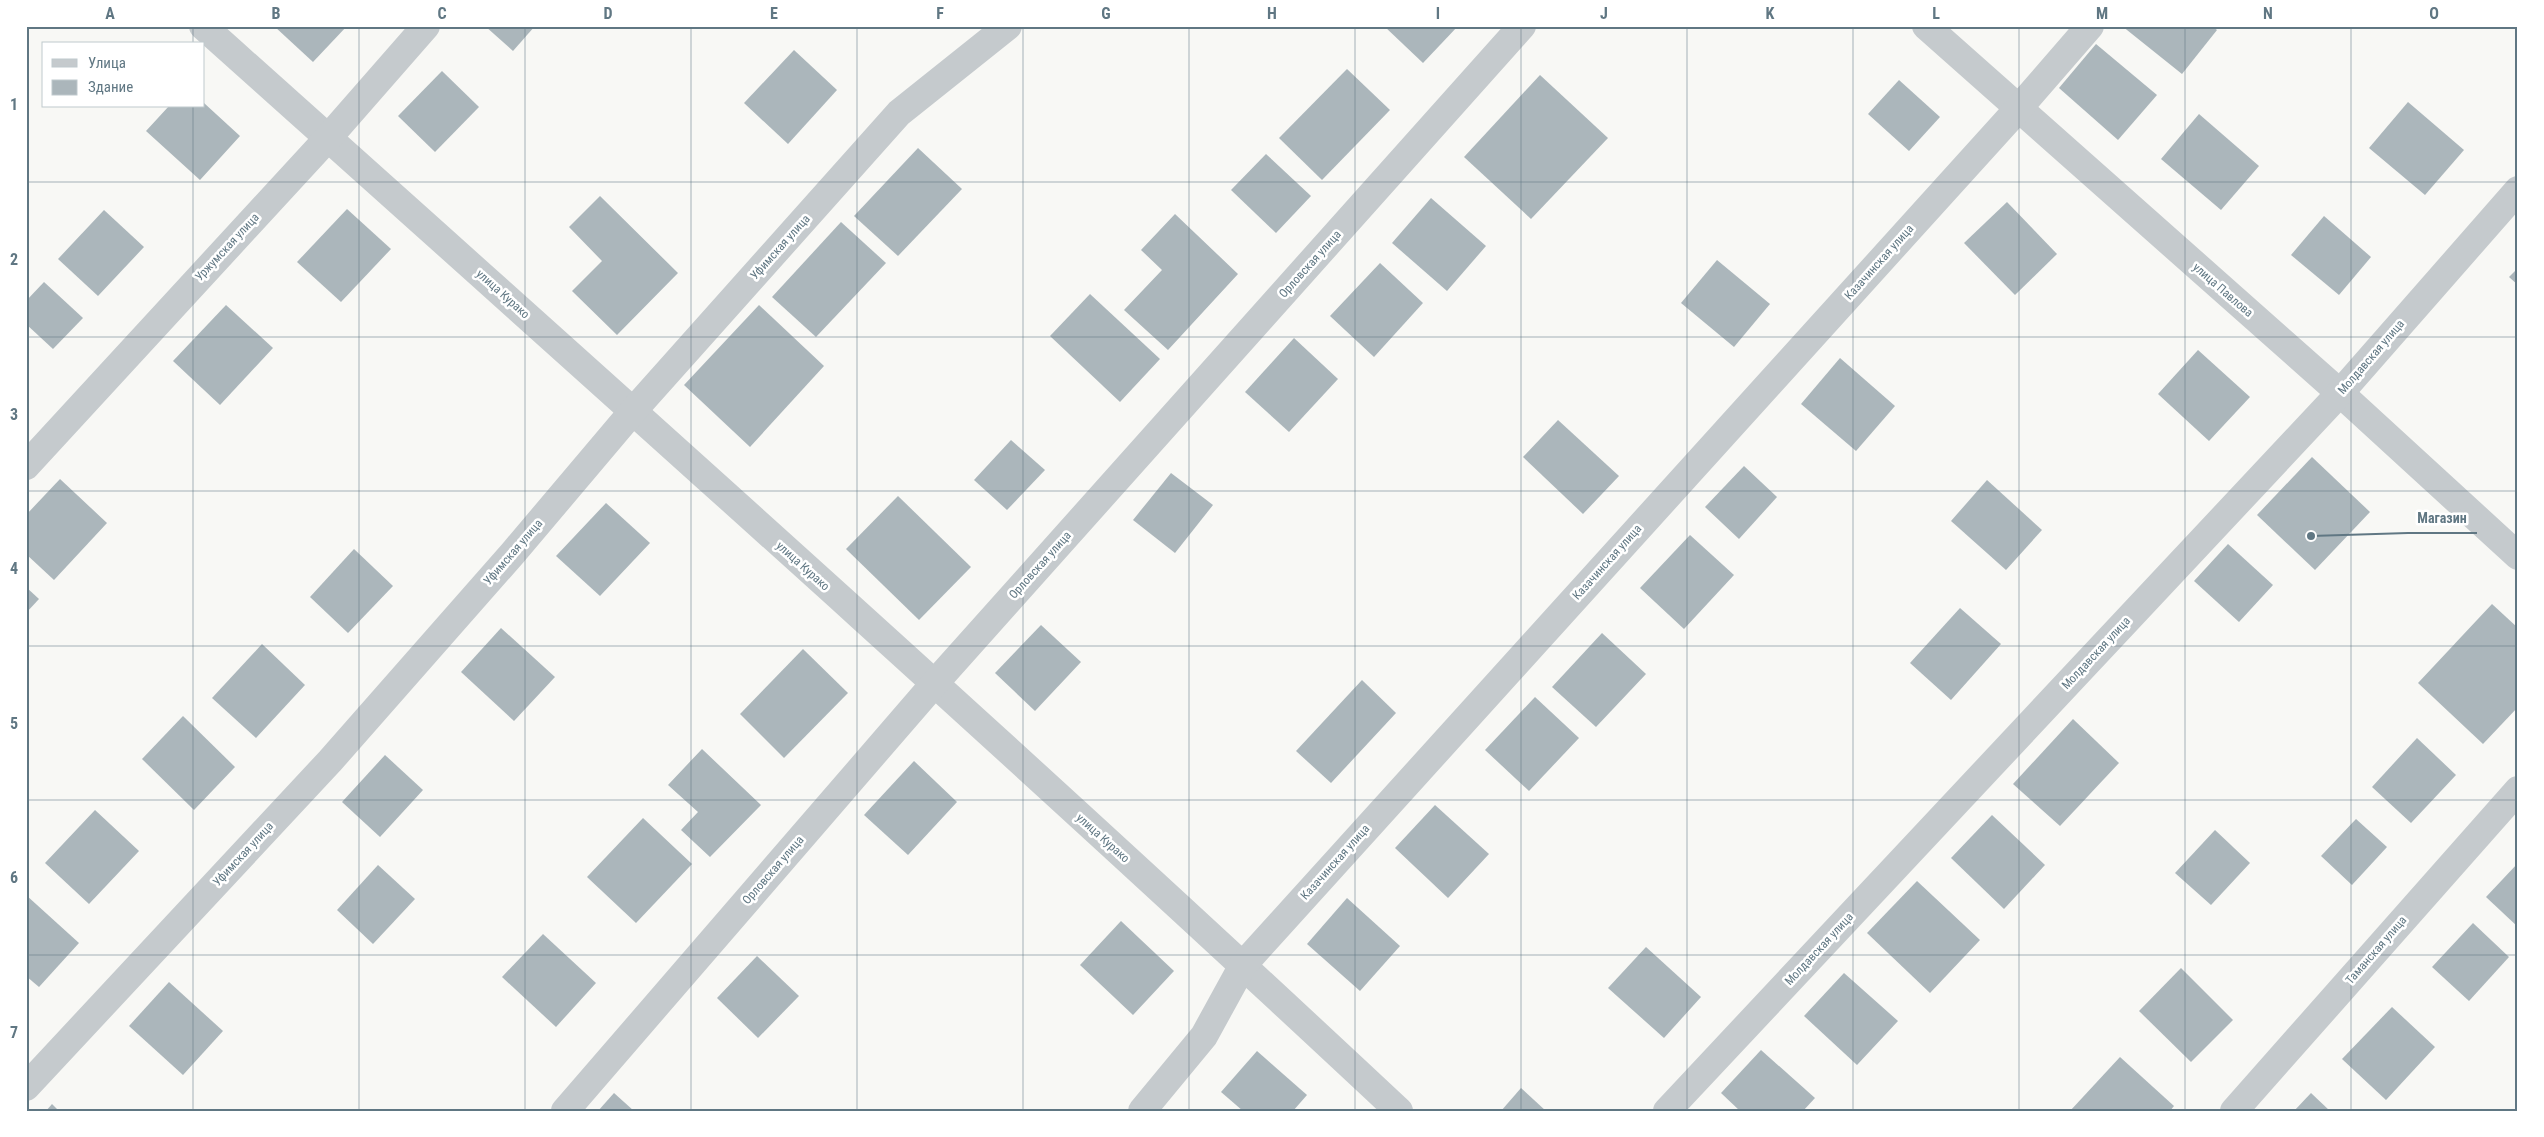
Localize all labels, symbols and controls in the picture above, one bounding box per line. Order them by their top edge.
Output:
text: A [105,4,115,23]
text: B [272,4,281,23]
text: C [437,4,447,23]
text: D [603,4,613,23]
text: E [770,4,778,23]
text: F [936,4,944,23]
text: G [1101,4,1111,23]
text: H [1267,4,1277,23]
text: I [1436,4,1440,23]
text: J [1600,4,1608,23]
text: K [1766,4,1775,23]
text: L [1932,4,1940,23]
text: M [2096,4,2108,23]
text: N [2263,4,2273,23]
text: O [2429,4,2439,23]
legend [42,42,205,108]
text: Улица [88,54,126,72]
text: Здание [88,78,133,96]
text: 1 [10,95,18,114]
street label: Уржумская улица [192,210,262,284]
street label: Уфимская улица [747,212,813,282]
street label: Казачинская улица [1842,221,1917,302]
street label: Орловская улица [1276,227,1344,301]
text: 2 [10,250,18,269]
street label: улица Павлова [2190,260,2256,320]
street label: улица Курако [474,267,532,321]
street label: Молдавская улица [2335,317,2407,397]
text: 3 [10,405,18,424]
callout: Магазин [2408,504,2477,533]
text: Магазин [2417,510,2467,526]
street label: Уфимская улица [481,516,545,588]
street label: Казачинская улица [1570,521,1645,602]
street label: Орловская улица [1006,528,1074,602]
street label: улица Курако [774,539,832,593]
text: 4 [10,559,18,578]
street label: Молдавская улица [2059,614,2133,692]
text: 5 [10,714,18,733]
street label: улица Курако [1074,811,1132,865]
street label: Уфимская улица [210,819,276,889]
street label: Казачинская улица [1298,821,1373,902]
street label: Орловская улица [740,833,807,907]
text: 6 [10,868,18,887]
street label: Молдавская улица [1782,910,1856,988]
street label: Таманская улица [2343,913,2410,987]
text: 7 [10,1023,18,1042]

